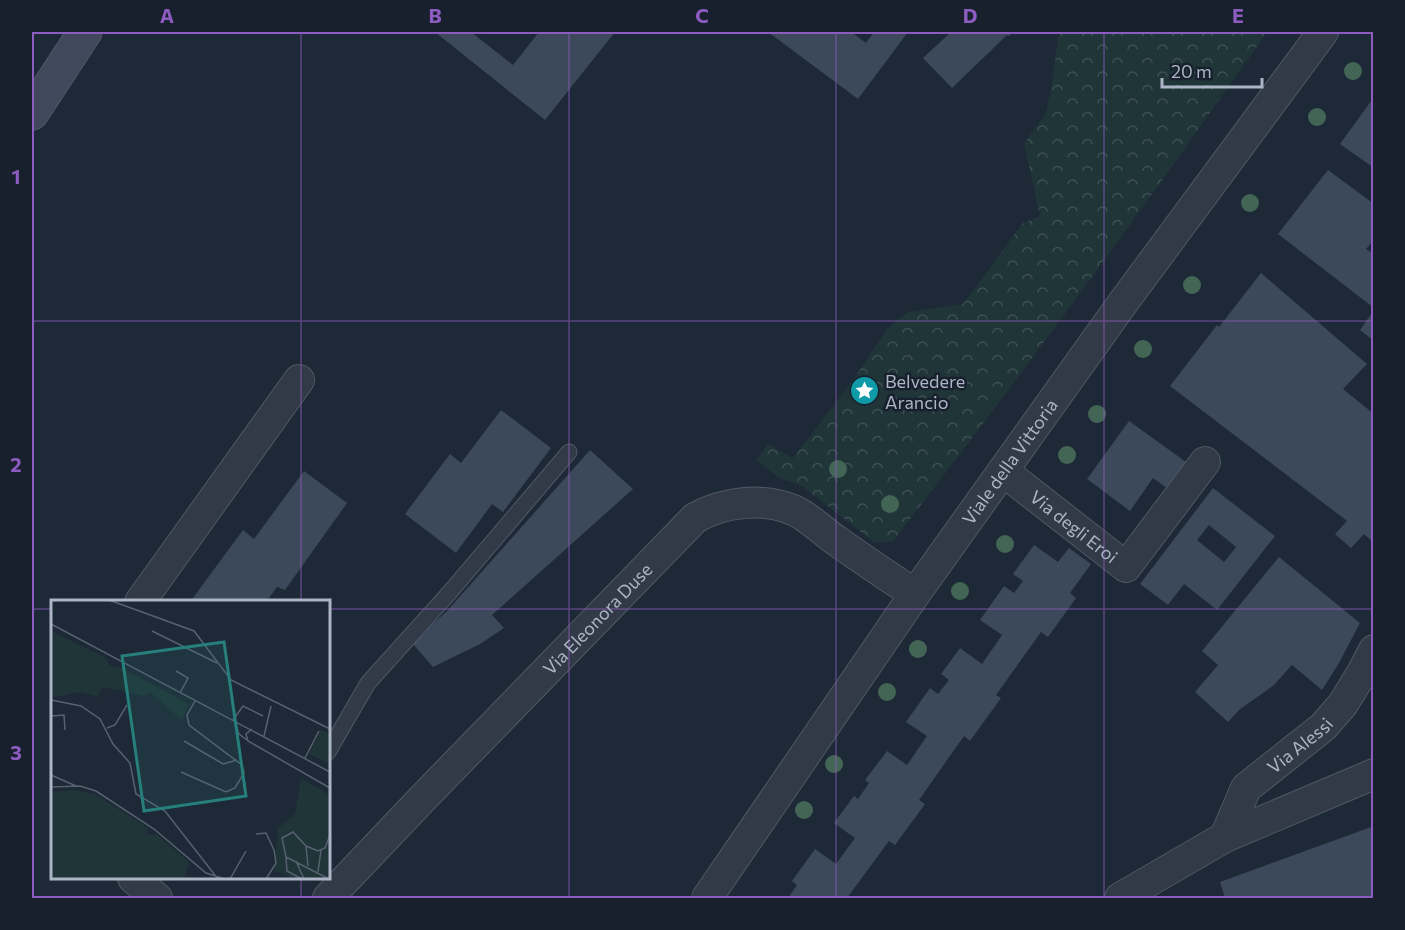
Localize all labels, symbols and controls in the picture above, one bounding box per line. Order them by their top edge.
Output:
text: A [160,3,174,27]
text: B [428,3,442,27]
text: C [695,3,709,27]
text: D [963,3,977,27]
text: E [1232,3,1244,27]
scale bar [1162,51,1262,89]
text: 20 m [1171,60,1212,82]
text: 1 [11,164,21,188]
place label: Belvedere Arancio [885,370,965,413]
place icon: Belvedere Arancio [848,375,880,407]
street label: Viale della Vittoria [957,394,1062,529]
text: 2 [10,452,22,476]
street label: Via degli Eroi [1026,485,1122,567]
street label: Via Eleonora Duse [538,558,656,679]
inset map [51,600,330,879]
street label: Via Alessi [1263,713,1337,778]
text: 3 [10,740,22,764]

